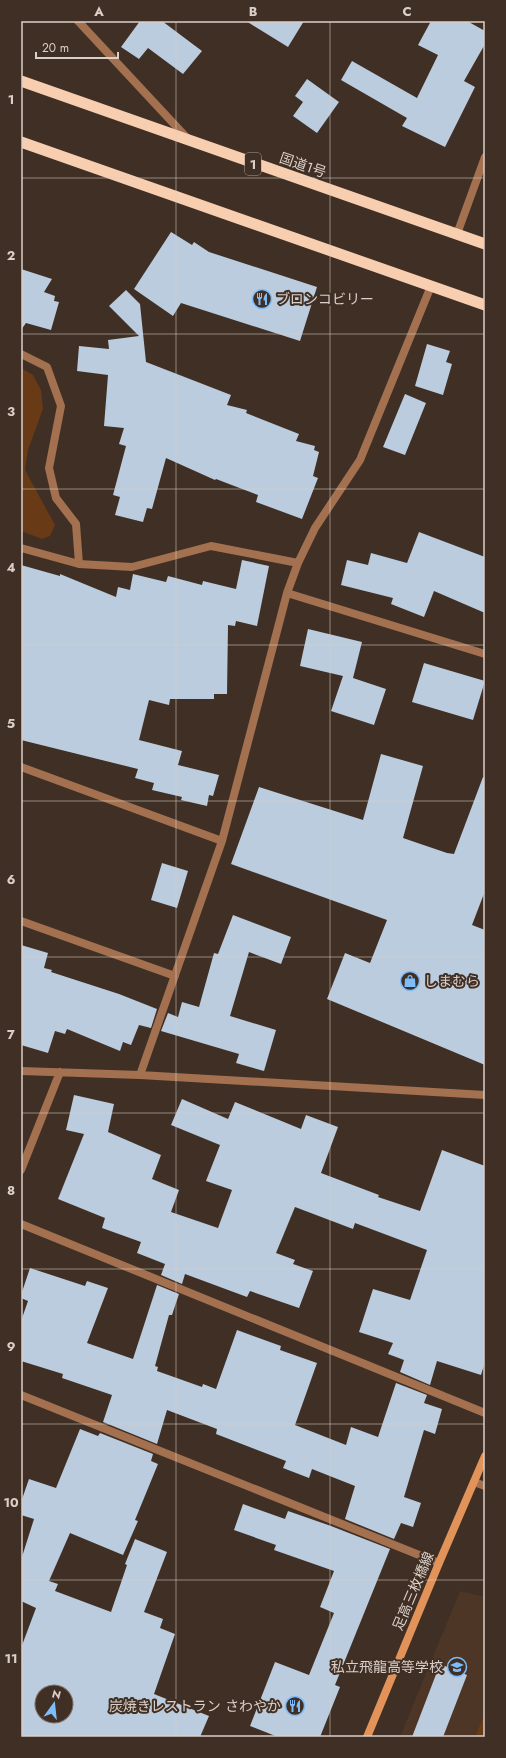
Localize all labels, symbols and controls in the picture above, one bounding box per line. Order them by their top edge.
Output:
text: A [93,2,104,21]
text: B [249,2,258,21]
text: C [402,2,412,21]
scale bar [36,34,118,60]
text: 20 m [42,39,69,57]
text: 1 [8,90,14,109]
street label: 国道1号 [277,148,329,182]
road number: 1 [245,153,261,175]
text: 2 [7,246,15,265]
restaurant icon: ブロンコビリー [251,288,273,310]
place label: ブロンコビリー [276,289,374,309]
text: 3 [7,402,15,421]
text: 4 [6,558,16,577]
text: 5 [7,714,15,733]
text: 6 [7,870,16,889]
shop icon: しまむら [399,970,421,992]
place label: しまむら [424,971,480,991]
text: 7 [7,1025,15,1044]
text: 8 [7,1181,15,1200]
text: 9 [7,1337,16,1356]
text: 10 [3,1493,19,1512]
street label: 足高三枚橋線 [387,1548,439,1634]
text: 11 [4,1649,18,1668]
school or university icon: 私立飛龍高等学校 [446,1656,468,1678]
place label: 私立飛龍高等学校 [331,1657,443,1677]
north arrow [34,1684,74,1724]
text: N [50,1685,63,1703]
restaurant icon: 炭焼きレストラン さわやか [284,1695,306,1717]
place label: 炭焼きレストラン さわやか [109,1696,281,1716]

